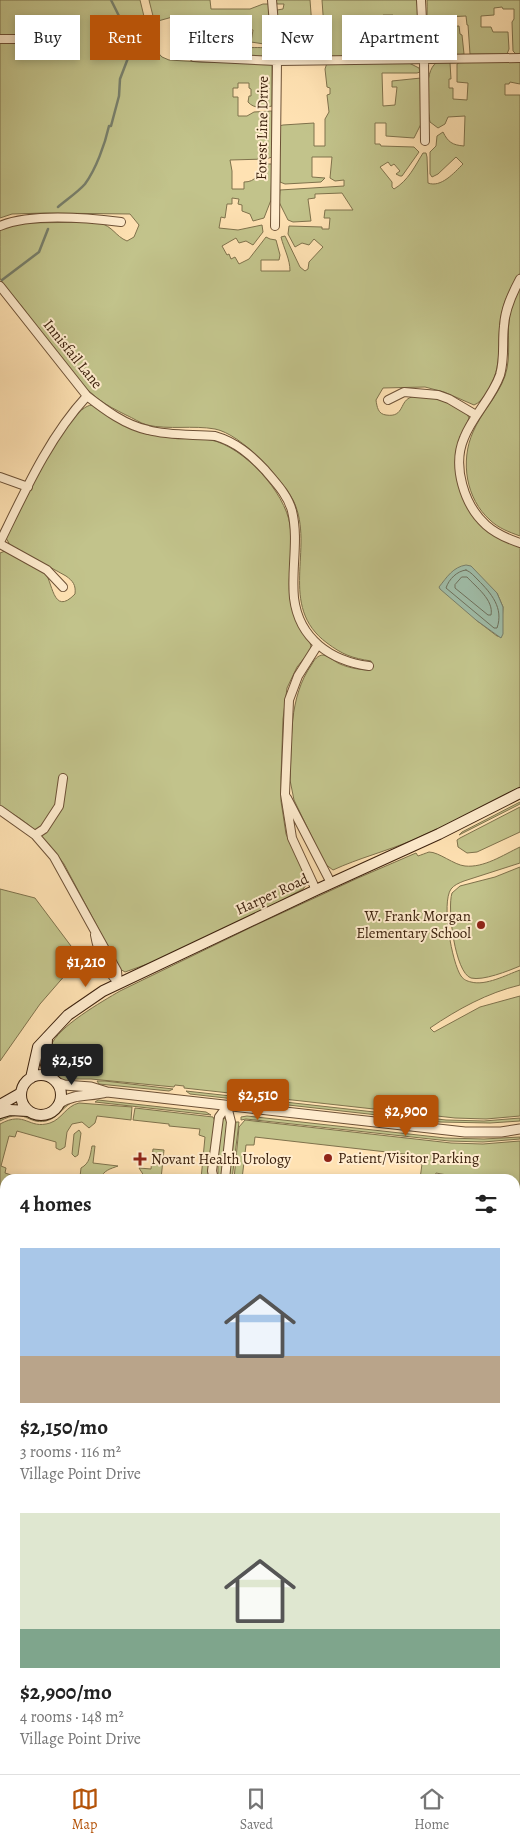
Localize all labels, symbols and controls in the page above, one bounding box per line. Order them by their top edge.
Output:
chip: Buy [15,15,80,60]
chip: Rent [90,15,160,60]
chip: Filters [170,15,252,60]
chip: New [262,15,332,60]
chip: Apartment [342,15,457,60]
street label: Forest Line Drive [251,75,273,180]
street label: Innisfail Lane [39,315,107,393]
street label: Harper Road [232,868,313,920]
place label: W. Frank Morgan Elementary School [356,906,471,943]
marker: W. Frank Morgan Elementary School [475,919,487,931]
pin: $1,210 [45,946,127,988]
text: $1,210 [67,951,106,973]
pin: $2,150 [31,1044,113,1086]
text: $2,150 [52,1049,92,1071]
pin: $2,510 [217,1078,299,1121]
text: $2,510 [238,1084,278,1106]
pin: $2,900 [365,1094,447,1137]
text: $2,900 [385,1100,428,1122]
place label: Patient/Visitor Parking [338,1148,480,1168]
place label: Novant Health Urology [151,1149,291,1169]
marker: Novant Health Urology [133,1152,147,1166]
marker: Patient/Visitor Parking [322,1152,334,1164]
text: 4 homes [20,1190,92,1218]
icon: filters [472,1190,500,1218]
icon: home [215,1281,305,1371]
text: $2,150/mo [20,1413,108,1441]
text: 3 rooms · 116 m² [20,1441,121,1463]
text: Village Point Drive [20,1463,141,1485]
icon: home [215,1546,305,1636]
text: $2,900/mo [20,1678,112,1706]
text: 4 rooms · 148 m² [20,1706,124,1728]
text: Village Point Drive [20,1728,141,1750]
tab: Map [71,1785,99,1834]
tab: Saved [240,1785,273,1834]
tab: Home [414,1785,449,1834]

